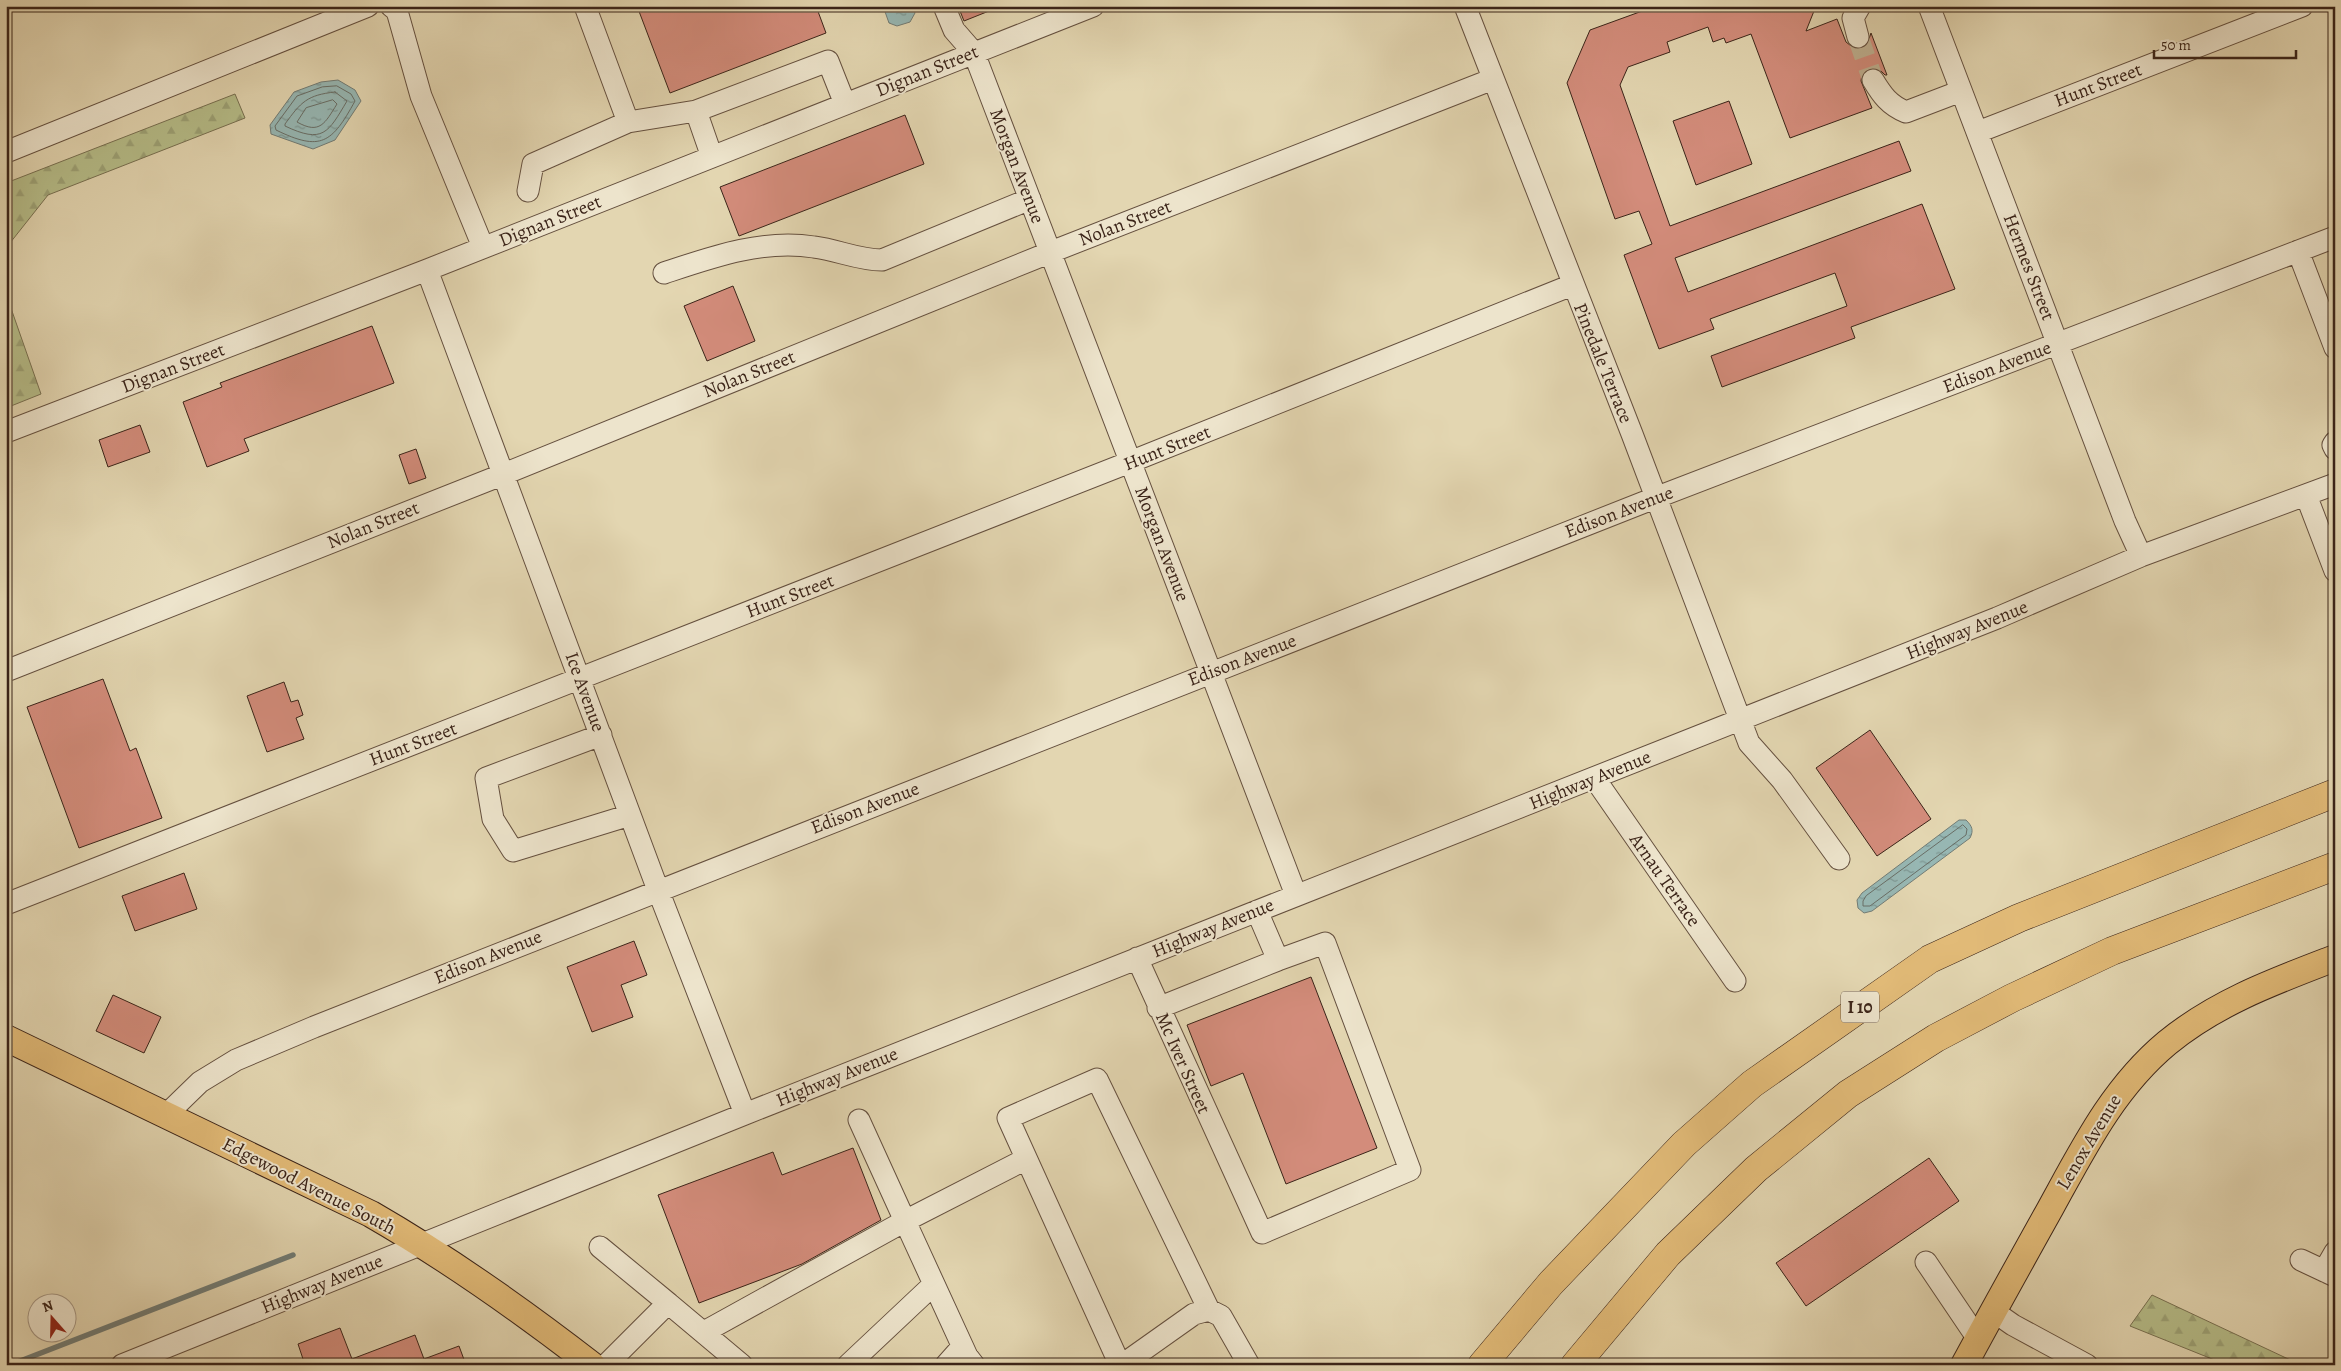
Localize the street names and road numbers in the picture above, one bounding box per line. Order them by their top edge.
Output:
street label: Dignan Street [872,39,982,103]
street label: Hunt Street [2050,56,2146,114]
street label: Morgan Avenue [983,105,1051,227]
street label: Dignan Street [495,189,605,253]
street label: Nolan Street [1075,193,1175,253]
street label: Hermes Street [1997,210,2061,324]
street label: Pinedale Terrace [1567,299,1639,427]
street label: Edison Avenue [1939,334,2055,400]
street label: Dignan Street [118,336,228,400]
street label: Nolan Street [699,344,799,404]
street label: Hunt Street [1120,419,1214,477]
street label: Edison Avenue [1561,479,1677,545]
street label: Morgan Avenue [1128,483,1196,605]
street label: Nolan Street [323,495,423,555]
street label: Hunt Street [742,567,838,625]
street label: Highway Avenue [1902,594,2032,666]
street label: Edison Avenue [1184,627,1300,693]
street label: Ice Avenue [559,649,611,735]
street label: Hunt Street [365,715,461,773]
street label: Highway Avenue [1525,744,1655,816]
street label: Edison Avenue [807,775,923,841]
street label: Arnau Terrace [1623,827,1707,932]
street label: Highway Avenue [1148,892,1278,964]
street label: Edison Avenue [430,924,546,990]
road number: I 10 [1841,992,1879,1022]
street label: Mc Iver Street [1149,1008,1217,1118]
street label: Highway Avenue [772,1041,902,1113]
street label: Lenox Avenue [2050,1089,2128,1195]
street label: Edgewood Avenue South [218,1131,400,1241]
street label: Highway Avenue [257,1248,387,1320]

